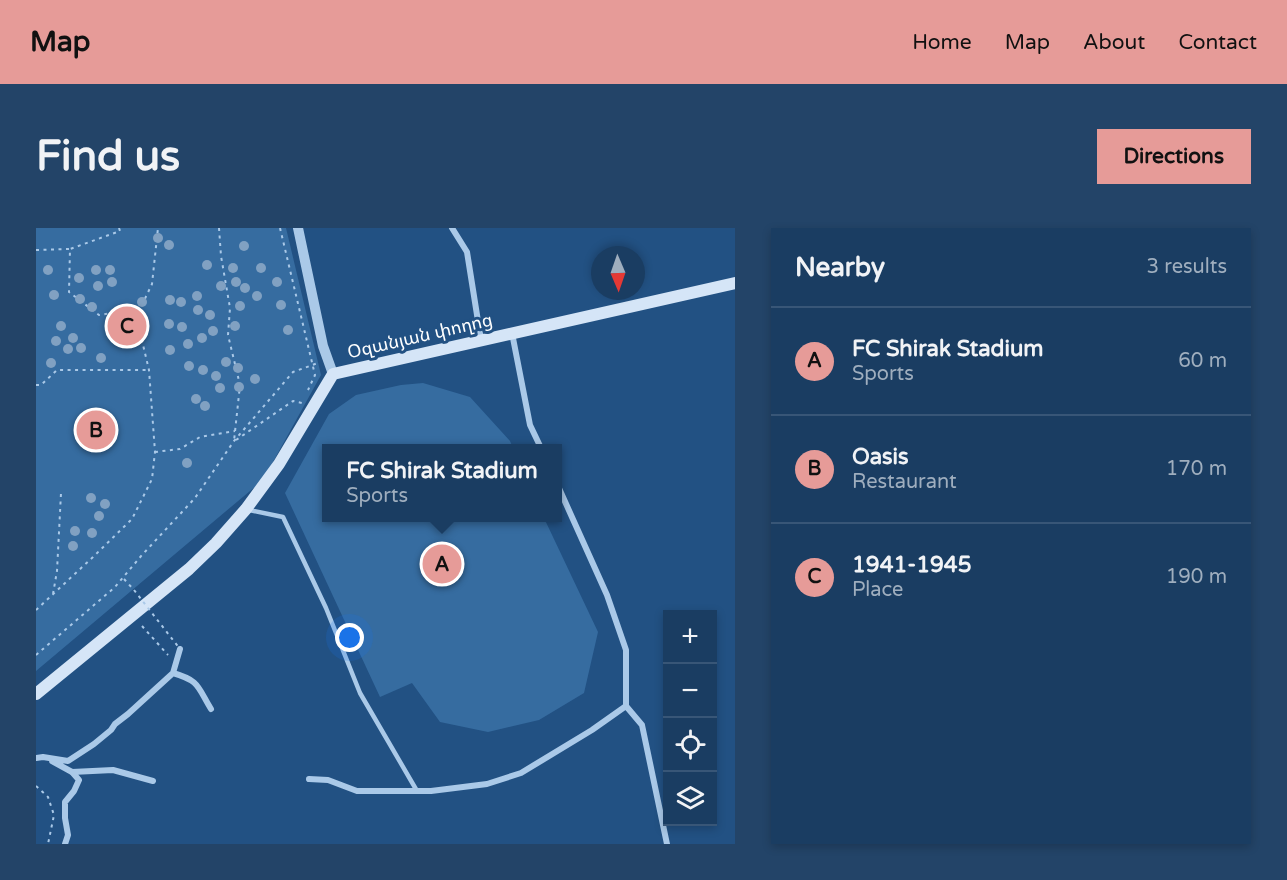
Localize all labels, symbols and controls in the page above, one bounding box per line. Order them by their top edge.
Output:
text: Map [30,25,90,59]
text: Home [912,30,972,55]
text: Map [1005,30,1050,55]
text: About [1083,30,1145,55]
text: Contact [1178,30,1257,55]
button: Directions [1097,129,1251,184]
text: Find us [36,131,180,182]
north arrow [591,246,645,300]
text: Nearby [795,252,885,283]
text: 3 results [1147,255,1227,279]
pin: C [108,304,146,348]
street label: Օզանյան փողոց [345,309,495,363]
text: FC Shirak Stadium [852,336,1044,362]
text: A [807,349,822,373]
text: 60 m [1178,349,1227,373]
text: Sports [852,362,914,386]
pin: B [76,408,116,452]
popup [322,444,562,522]
text: Oasis [852,444,909,470]
text: B [808,457,821,481]
text: 170 m [1166,457,1227,481]
text: FC Shirak Stadium [346,458,538,484]
text: Restaurant [852,470,957,494]
text: Sports [346,484,408,508]
pin: A [422,542,462,586]
text: 1941-1945 [852,552,972,578]
text: C [808,565,821,589]
text: 190 m [1166,565,1227,589]
text: Place [852,578,903,602]
map controls [663,610,717,826]
button: + [663,610,717,664]
your location [335,623,364,652]
button: − [663,664,717,718]
button: locate [663,718,717,772]
button: layers [663,772,717,826]

